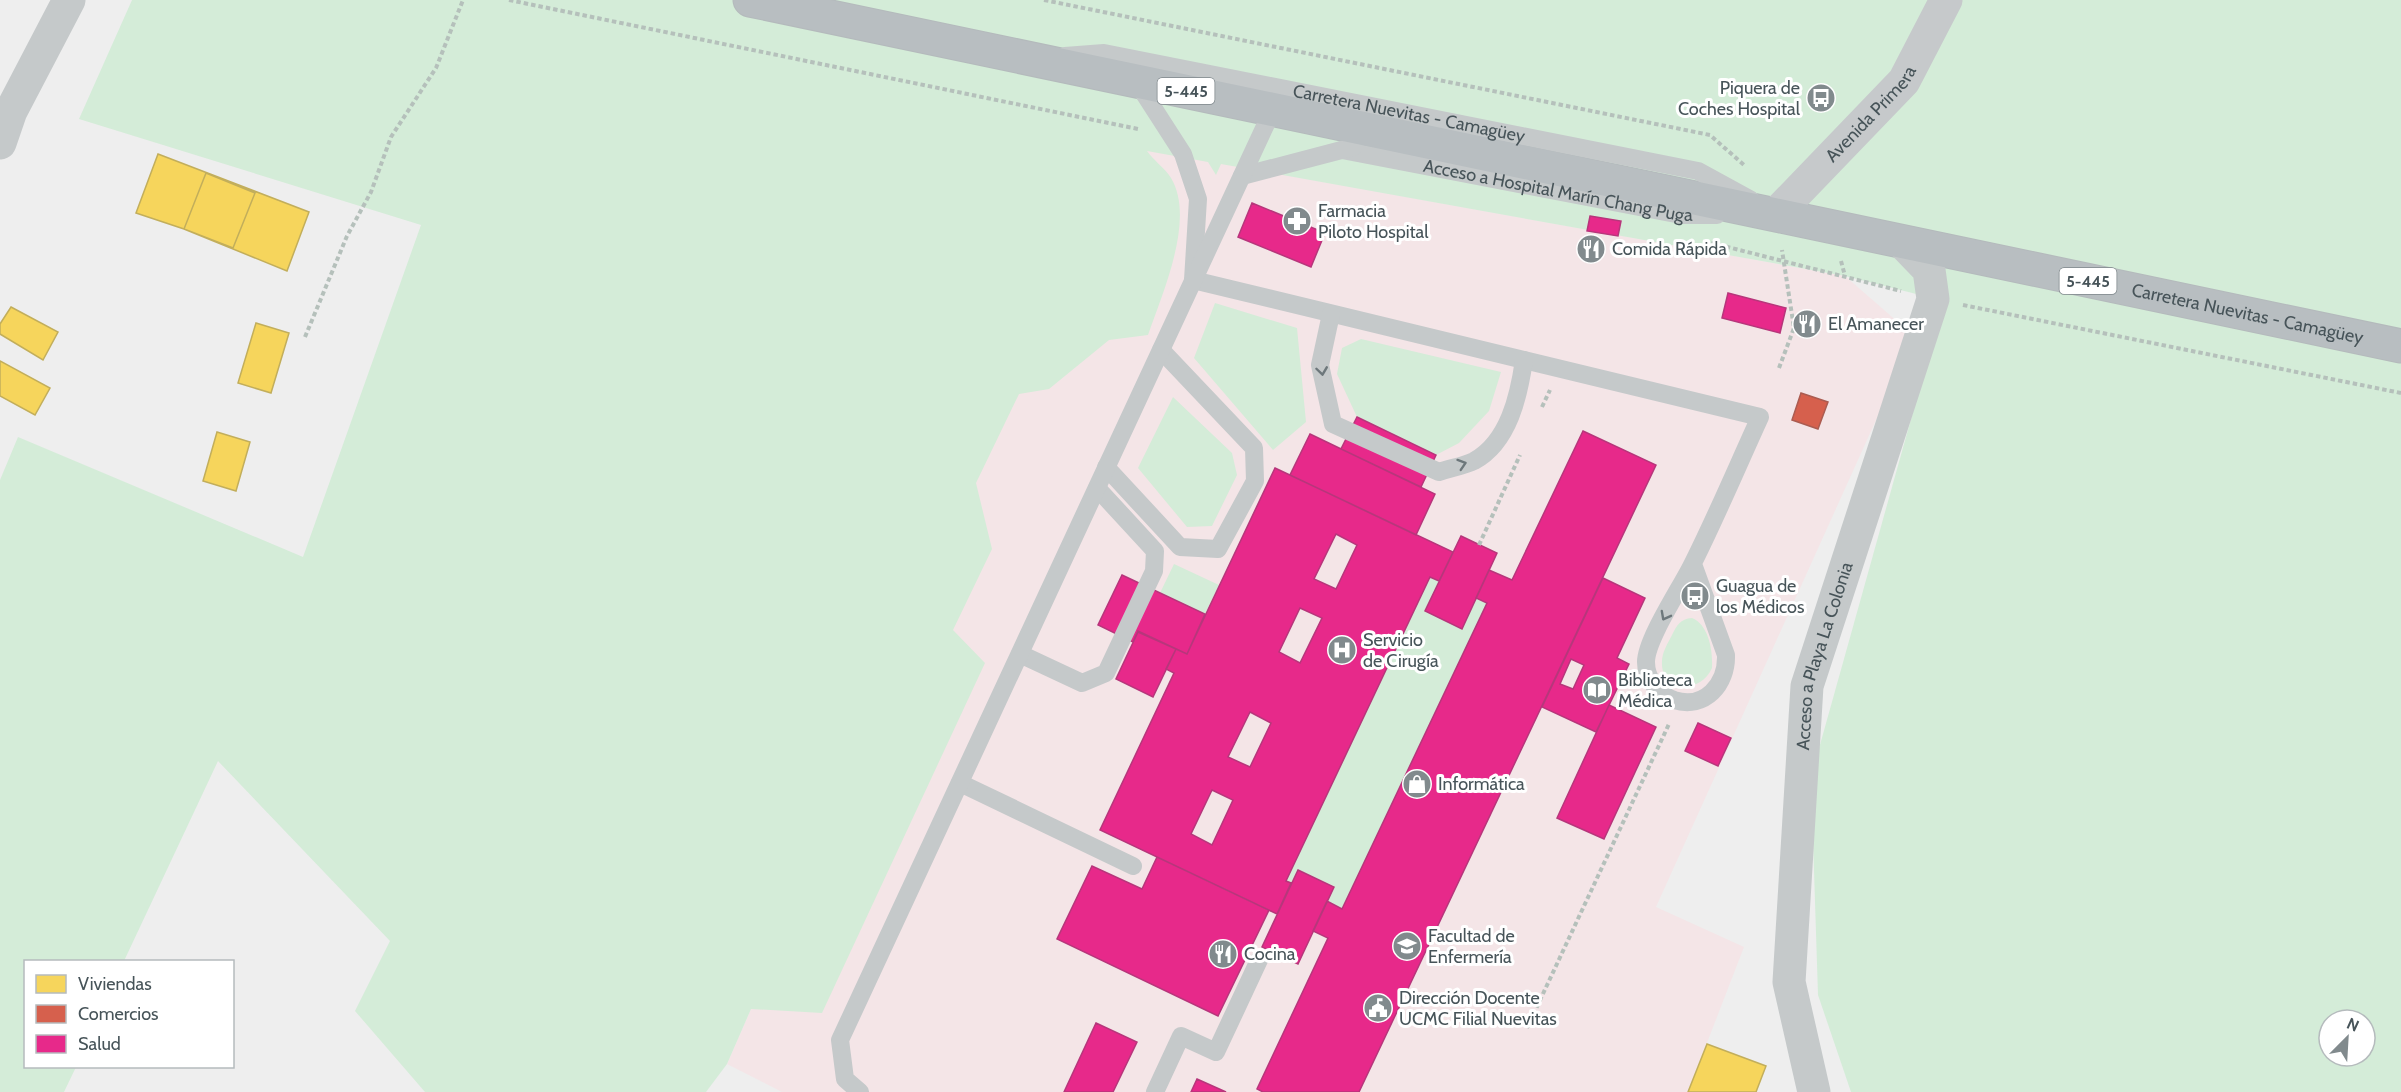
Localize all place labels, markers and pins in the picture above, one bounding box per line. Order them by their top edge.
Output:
place label: Piquera de Coches Hospital [1678,77,1801,120]
bus stop icon: Piquera de Coches Hospital [1805,82,1837,114]
place label: Farmacia Piloto Hospital [1318,200,1429,243]
pharmacy icon: Farmacia Piloto Hospital [1281,205,1313,237]
restaurant icon: Comida Rápida [1575,233,1607,265]
place label: Comida Rápida [1612,238,1727,260]
restaurant icon: El Amanecer [1791,308,1823,340]
place label: El Amanecer [1828,313,1924,335]
place label: Guagua de los Médicos [1716,575,1804,618]
bus stop icon: Guagua de los Médicos [1679,580,1711,612]
place label: Servicio de Cirugía [1363,629,1439,672]
hospital icon: Servicio de Cirugía [1326,634,1358,666]
place label: Biblioteca Médica [1618,669,1693,712]
library icon: Biblioteca Médica [1581,674,1613,706]
shop icon: Informática [1401,768,1433,800]
place label: Informática [1438,773,1525,795]
place label: Facultad de Enfermería [1428,925,1515,968]
school or university icon: Facultad de Enfermería [1391,930,1423,962]
restaurant icon: Cocina [1207,938,1239,970]
place label: Cocina [1244,943,1296,965]
place label: Dirección Docente UCMC Filial Nuevitas [1399,987,1557,1030]
public building icon: Dirección Docente UCMC Filial Nuevitas [1362,992,1394,1024]

